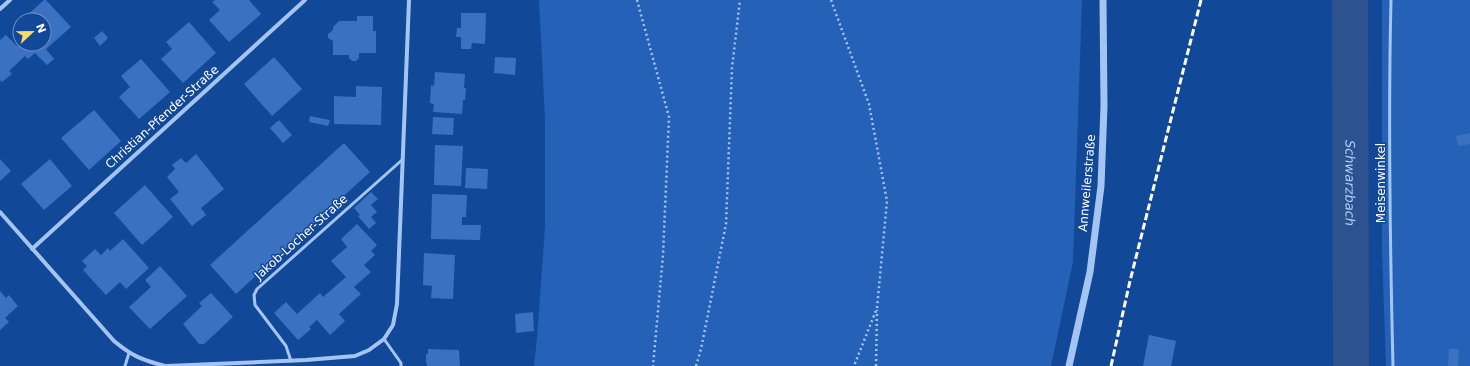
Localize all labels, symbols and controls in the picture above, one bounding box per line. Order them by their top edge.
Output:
north arrow [12,12,52,52]
text: N [33,22,49,35]
street label: Christian-Pfender-Straße [103,63,221,171]
street label: Annweilerstraße [1076,134,1098,232]
water label: Schwarzbach [1342,140,1358,226]
street label: Meisenwinkel [1374,143,1388,223]
street label: Jakob-Locher-Straße [251,192,350,283]

